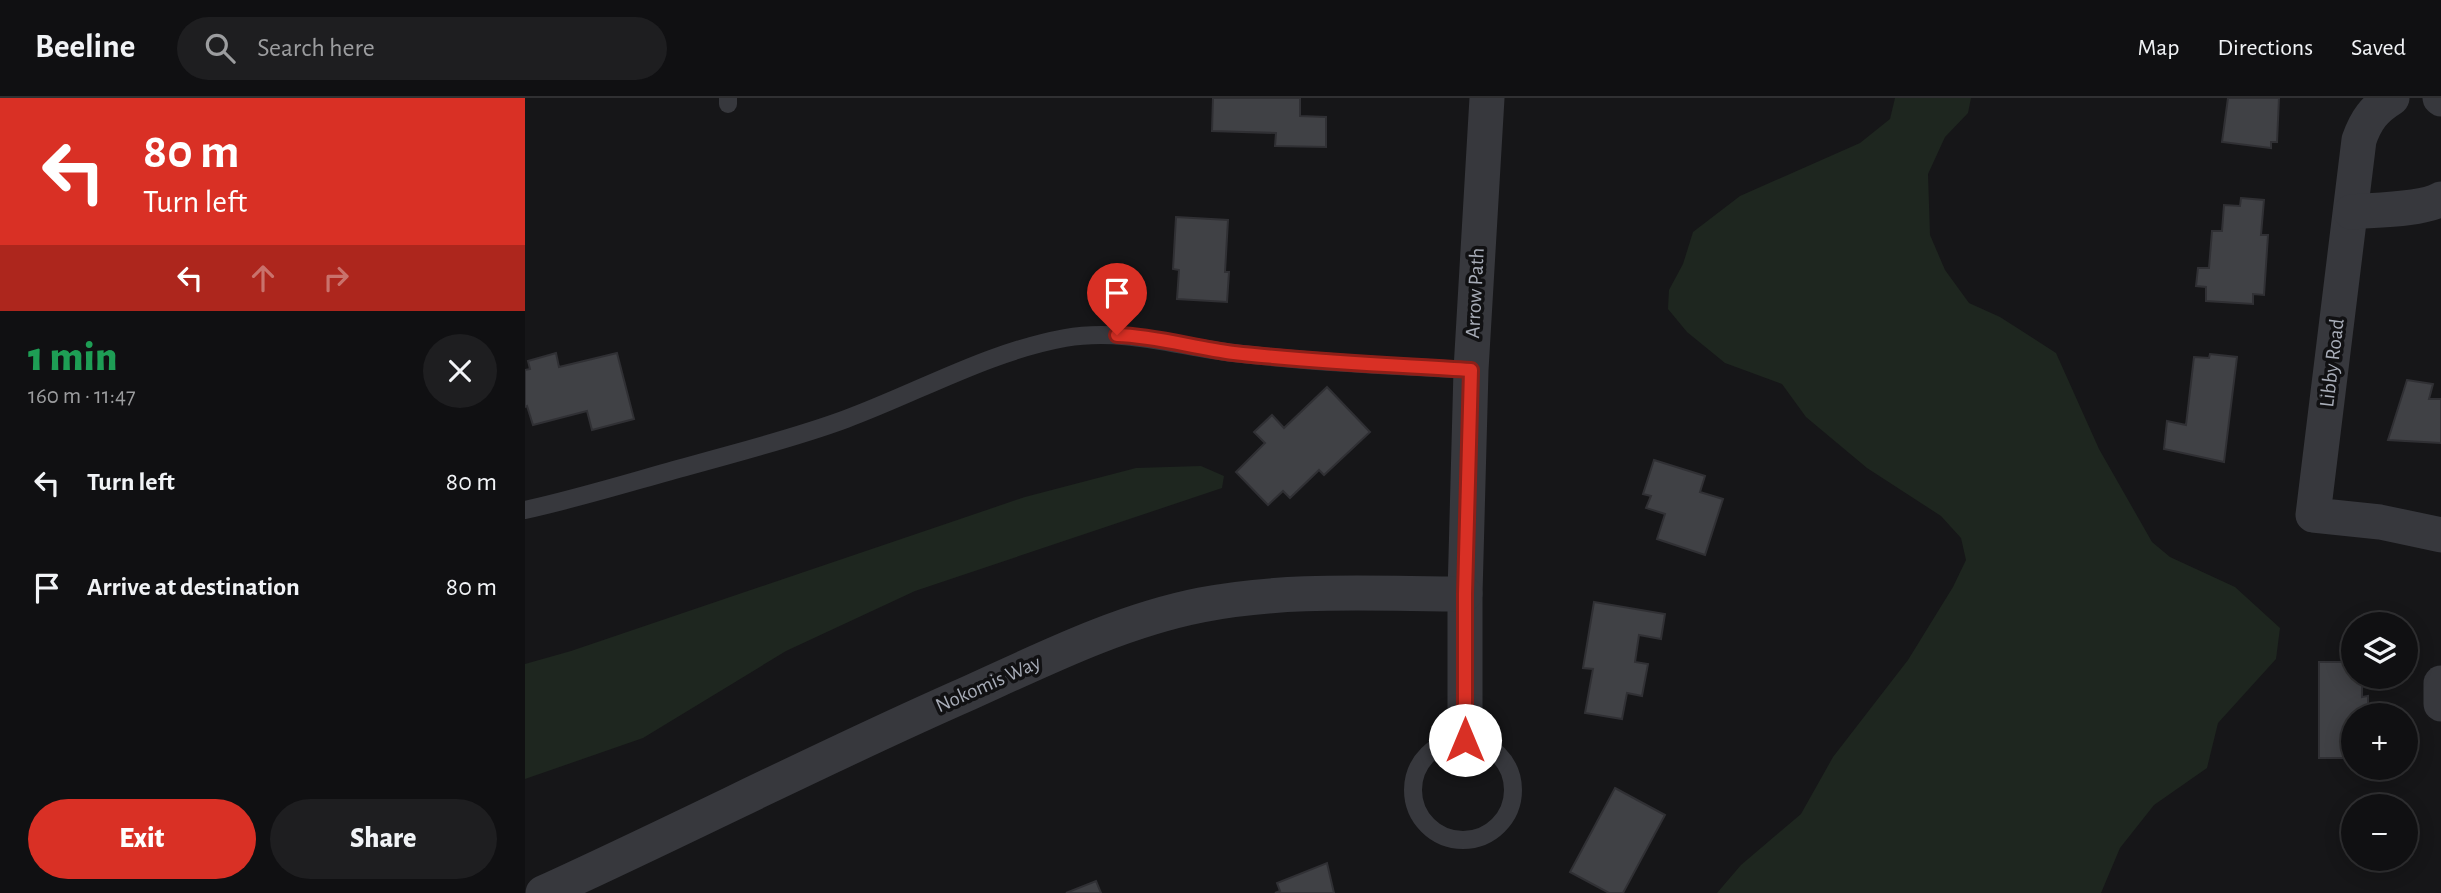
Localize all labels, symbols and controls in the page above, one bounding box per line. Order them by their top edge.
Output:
search box [177,17,667,80]
icon: search [201,29,239,67]
text: Beeline [35,31,135,64]
text: Search here [257,35,375,61]
text: Map [2137,36,2179,60]
text: Directions [2217,36,2313,60]
text: Saved [2351,36,2406,60]
icon: left [28,126,119,217]
text: 80 m [143,128,240,177]
text: Turn left [143,186,247,218]
street label: Arrow Path [1462,247,1488,339]
icon: left [171,259,209,297]
icon: ahead [244,259,282,297]
icon: right [317,259,355,297]
pin [1087,263,1147,335]
icon: arrive [1098,274,1136,312]
street label: Libby Road [2316,317,2348,409]
button: close [423,334,497,408]
text: 1 min [28,336,117,378]
text: 160 m · 11:47 [28,385,136,408]
icon: left [28,464,66,502]
text: Turn left [87,469,175,495]
text: 80 m [446,469,497,495]
icon: arrive [28,569,66,607]
text: Arrive at destination [87,574,300,600]
text: 80 m [446,574,497,600]
map controls [2341,612,2418,871]
button: layers [2341,612,2418,689]
street label: Nokomis Way [932,651,1044,717]
position arrow [1428,703,1502,777]
button: + [2341,703,2418,780]
button: − [2341,794,2418,871]
button: Exit [28,799,256,879]
button: Share [270,799,497,879]

